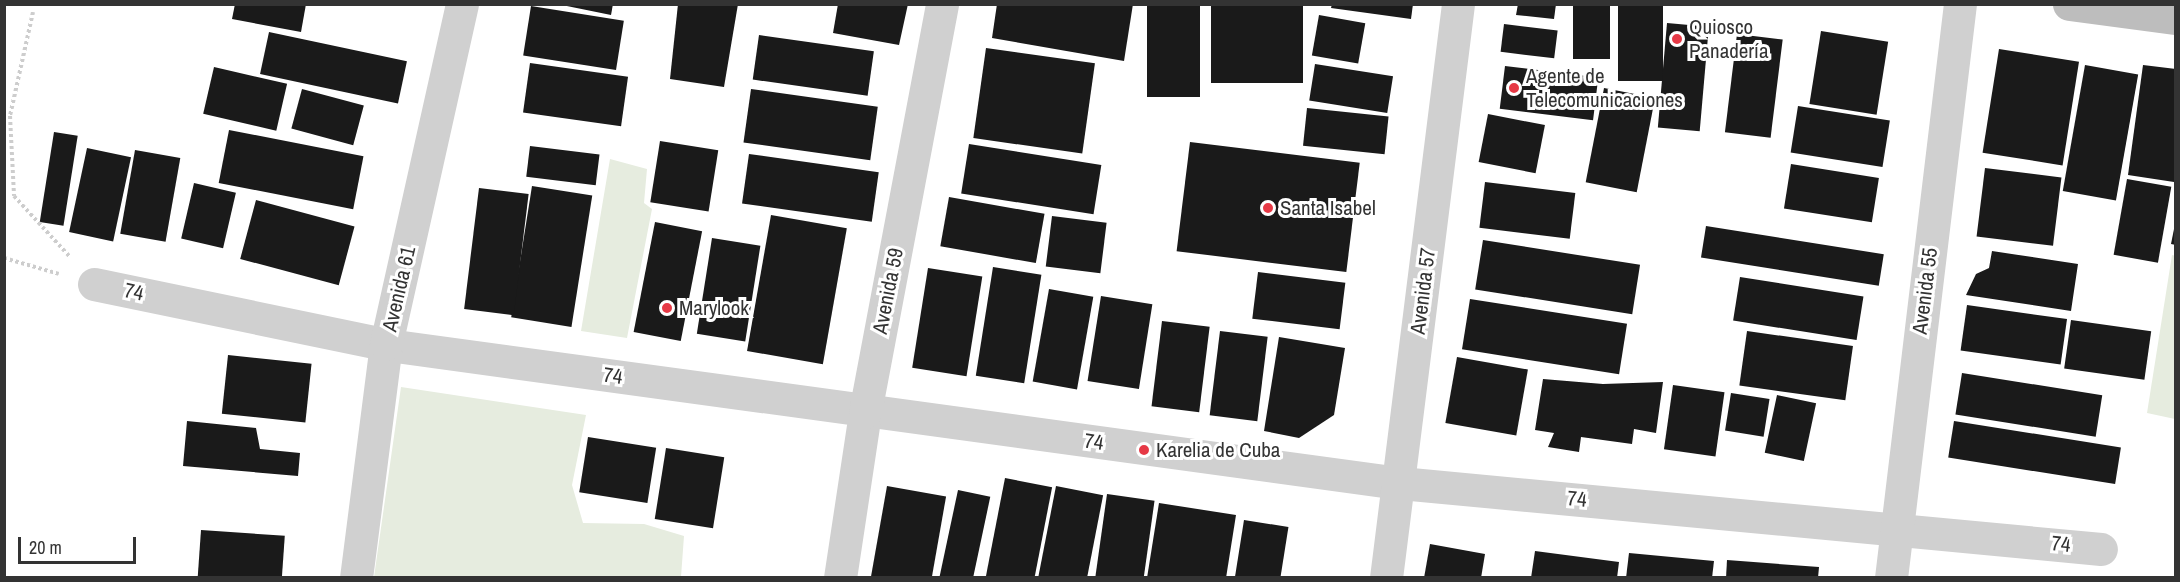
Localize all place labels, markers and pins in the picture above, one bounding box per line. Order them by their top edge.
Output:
place label: Quiosco Panadería [1689,14,1768,64]
marker: Quiosco Panadería [1670,32,1684,46]
place label: Agente de Telecomunicaciones [1526,63,1683,113]
marker: Agente de Telecomunicaciones [1507,81,1521,95]
place label: Santa Isabel [1280,195,1376,221]
marker: Santa Isabel [1261,201,1275,215]
place label: Marylook [679,295,749,321]
marker: Marylook [660,301,674,315]
place label: Karelia de Cuba [1156,437,1280,463]
marker: Karelia de Cuba [1137,443,1151,457]

